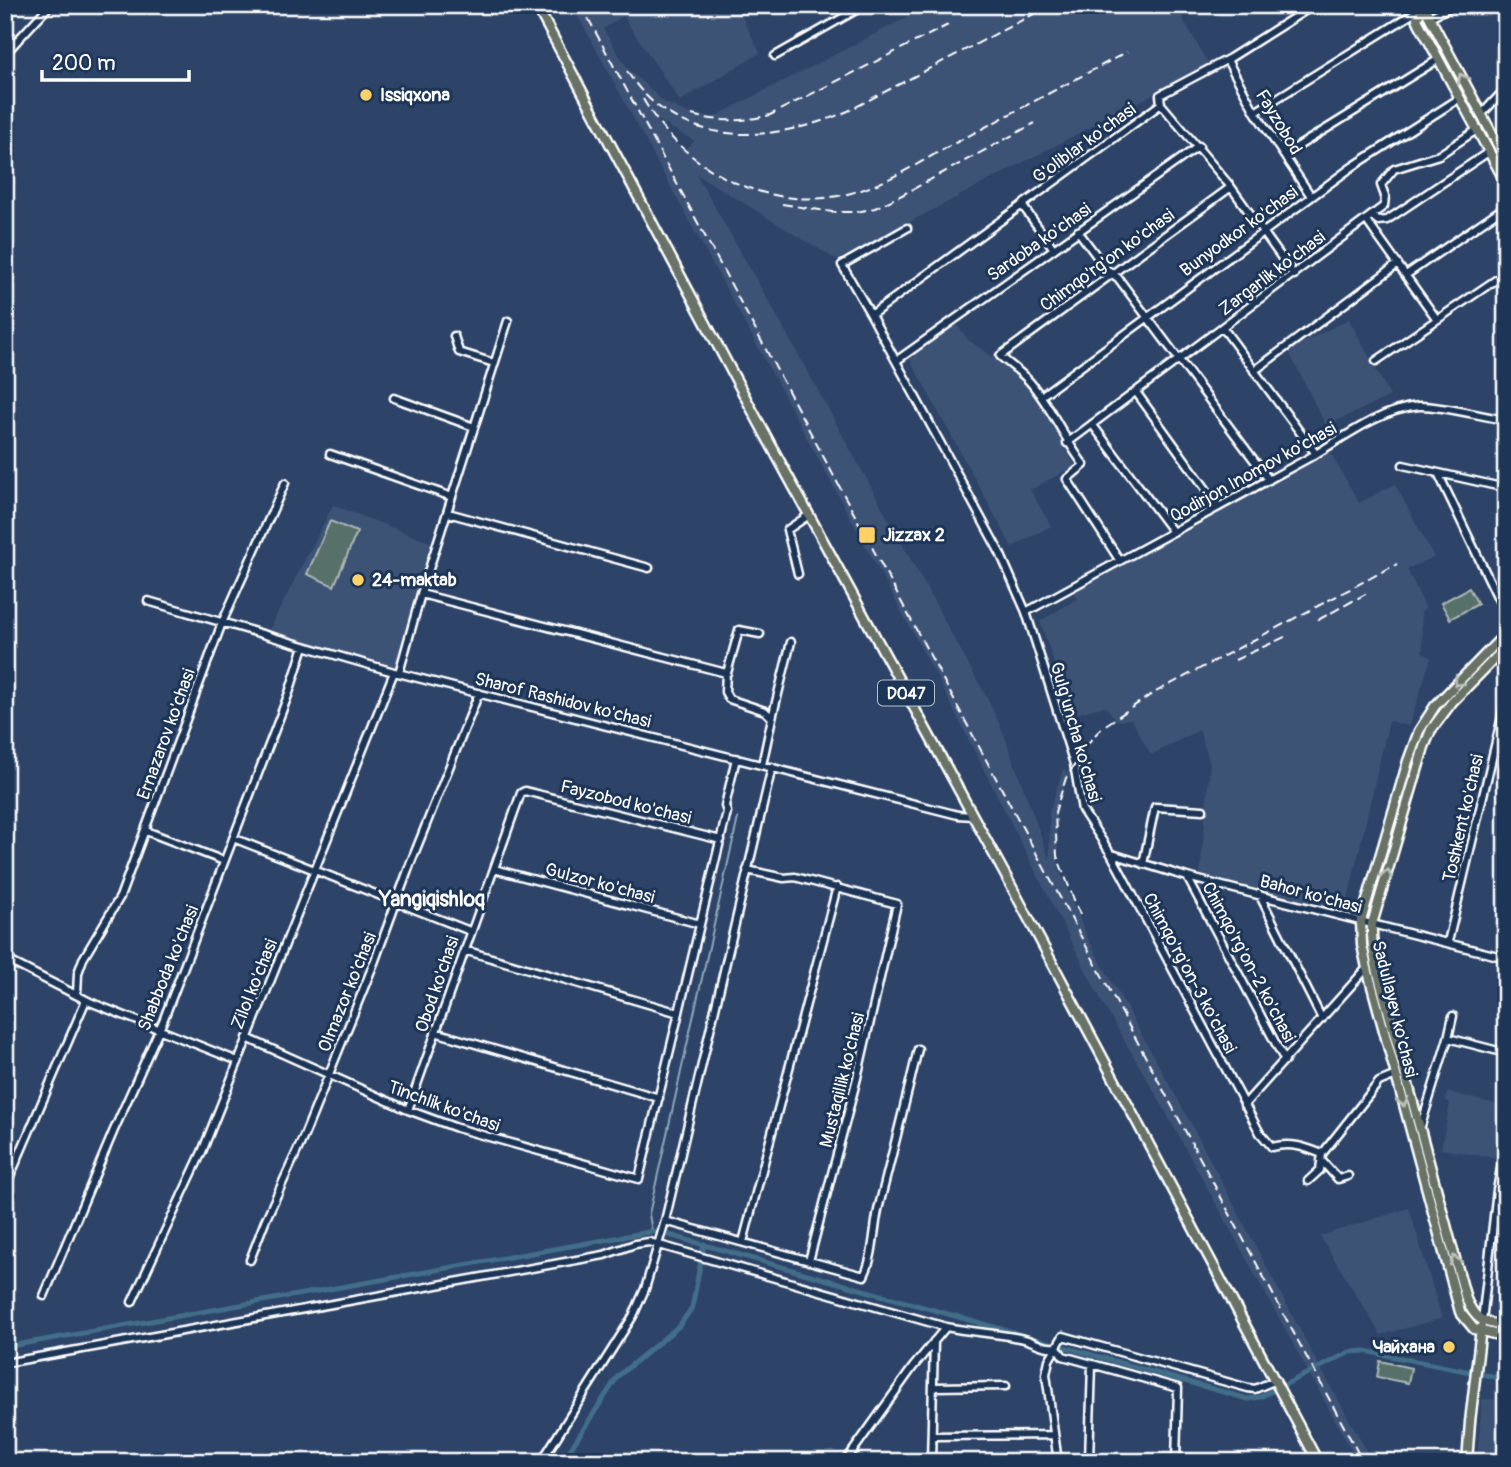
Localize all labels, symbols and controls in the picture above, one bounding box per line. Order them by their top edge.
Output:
scale bar [42,38,189,82]
text: 200 m [52,50,116,77]
one-way arrow [1456,73,1470,86]
place label: Issiqxona [380,84,450,107]
street label: Fayzobod [1250,85,1307,159]
marker: Issiqxona [358,87,374,103]
street label: G'oliblar ko'chasi [1028,98,1141,189]
street label: Bunyodkor ko'chasi [1176,181,1303,282]
street label: Sardoba ko'chasi [983,198,1096,287]
street label: Chimqo'rg'on ko'chasi [1036,204,1179,317]
street label: Zargarlik ko'chasi [1214,226,1330,321]
street label: Qodirjon Inomov ko'chasi [1166,417,1341,528]
place label: Jizzax 2 [883,524,945,547]
marker: Jizzax 2 [857,525,877,545]
place label: 24-maktab [372,569,457,592]
marker: 24-maktab [350,572,366,588]
street label: Gulg'uncha ko'chasi [1044,659,1107,805]
street label: Ernazarov ko'chasi [132,666,201,803]
street label: Sharof Rashidov ko'chasi [472,667,653,734]
one-way arrow [1453,674,1466,687]
road number: D047 [878,680,934,706]
street label: Toshkent ko'chasi [1438,752,1489,884]
street label: Fayzobod ko'chasi [558,775,694,830]
street label: Gulzor ko'chasi [543,858,657,909]
one-way arrow [1378,868,1393,880]
street label: Bahor ko'chasi [1257,870,1365,919]
street label: Chimqo'rg'on-2 ko'chasi [1197,878,1301,1046]
district label: Yangiqishloq [378,886,485,913]
street label: Chimqo'rg'on-3 ko'chasi [1138,889,1242,1057]
street label: Shabboda ko'chasi [133,902,204,1034]
street label: Olmazor ko'chasi [313,929,382,1056]
street label: Obod ko'chasi [410,933,465,1035]
street label: Zilol ko'chasi [226,936,283,1033]
street label: Sadullayev ko'chasi [1366,938,1423,1080]
street label: Mustaqillik ko'chasi [815,1010,870,1150]
street label: Tinchlik ko'chasi [385,1076,503,1137]
one-way arrow [1395,1096,1409,1108]
one-way arrow [1449,1254,1464,1266]
place label: Чайхана [1372,1336,1436,1359]
marker: Чайхана [1441,1339,1457,1355]

